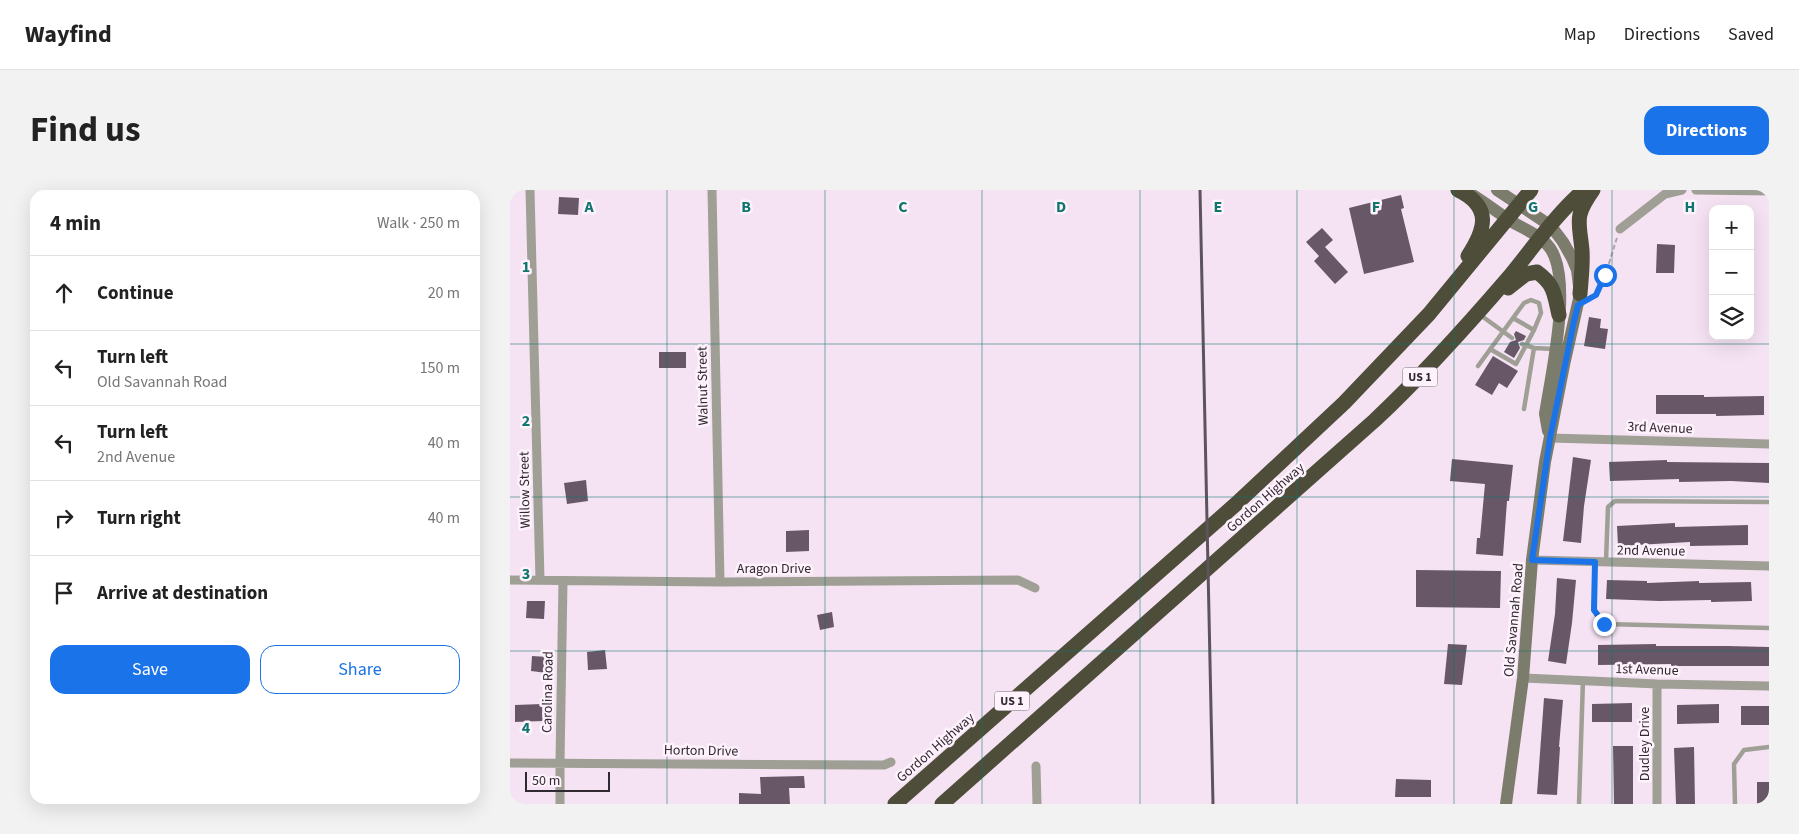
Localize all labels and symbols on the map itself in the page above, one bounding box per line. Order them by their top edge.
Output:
text: A [583,196,594,218]
text: B [741,196,751,218]
text: C [898,196,908,218]
text: D [1056,196,1066,218]
text: E [1214,196,1222,218]
text: F [1372,196,1380,218]
text: G [1528,196,1538,218]
text: H [1685,196,1695,218]
text: 1 [522,256,530,278]
route start [1594,264,1617,287]
street label: Walnut Street [692,346,714,426]
road number: US 1 [1402,368,1438,386]
text: 2 [522,410,530,432]
street label: 3rd Avenue [1627,417,1693,439]
street label: Willow Street [514,451,536,529]
street label: Gordon Highway [1222,458,1309,537]
street label: 2nd Avenue [1617,540,1685,562]
street label: Aragon Drive [737,559,811,579]
street label: Old Savannah Road [1499,562,1529,678]
text: 3 [522,563,530,585]
route end [1593,613,1616,636]
street label: Carolina Road [537,651,559,733]
street label: 1st Avenue [1615,659,1679,681]
road number: US 1 [994,692,1030,710]
street label: Dudley Drive [1635,707,1655,781]
street label: Gordon Highway [892,708,979,787]
text: 4 [522,717,531,739]
street label: Horton Drive [664,740,738,762]
scale bar [525,769,610,792]

